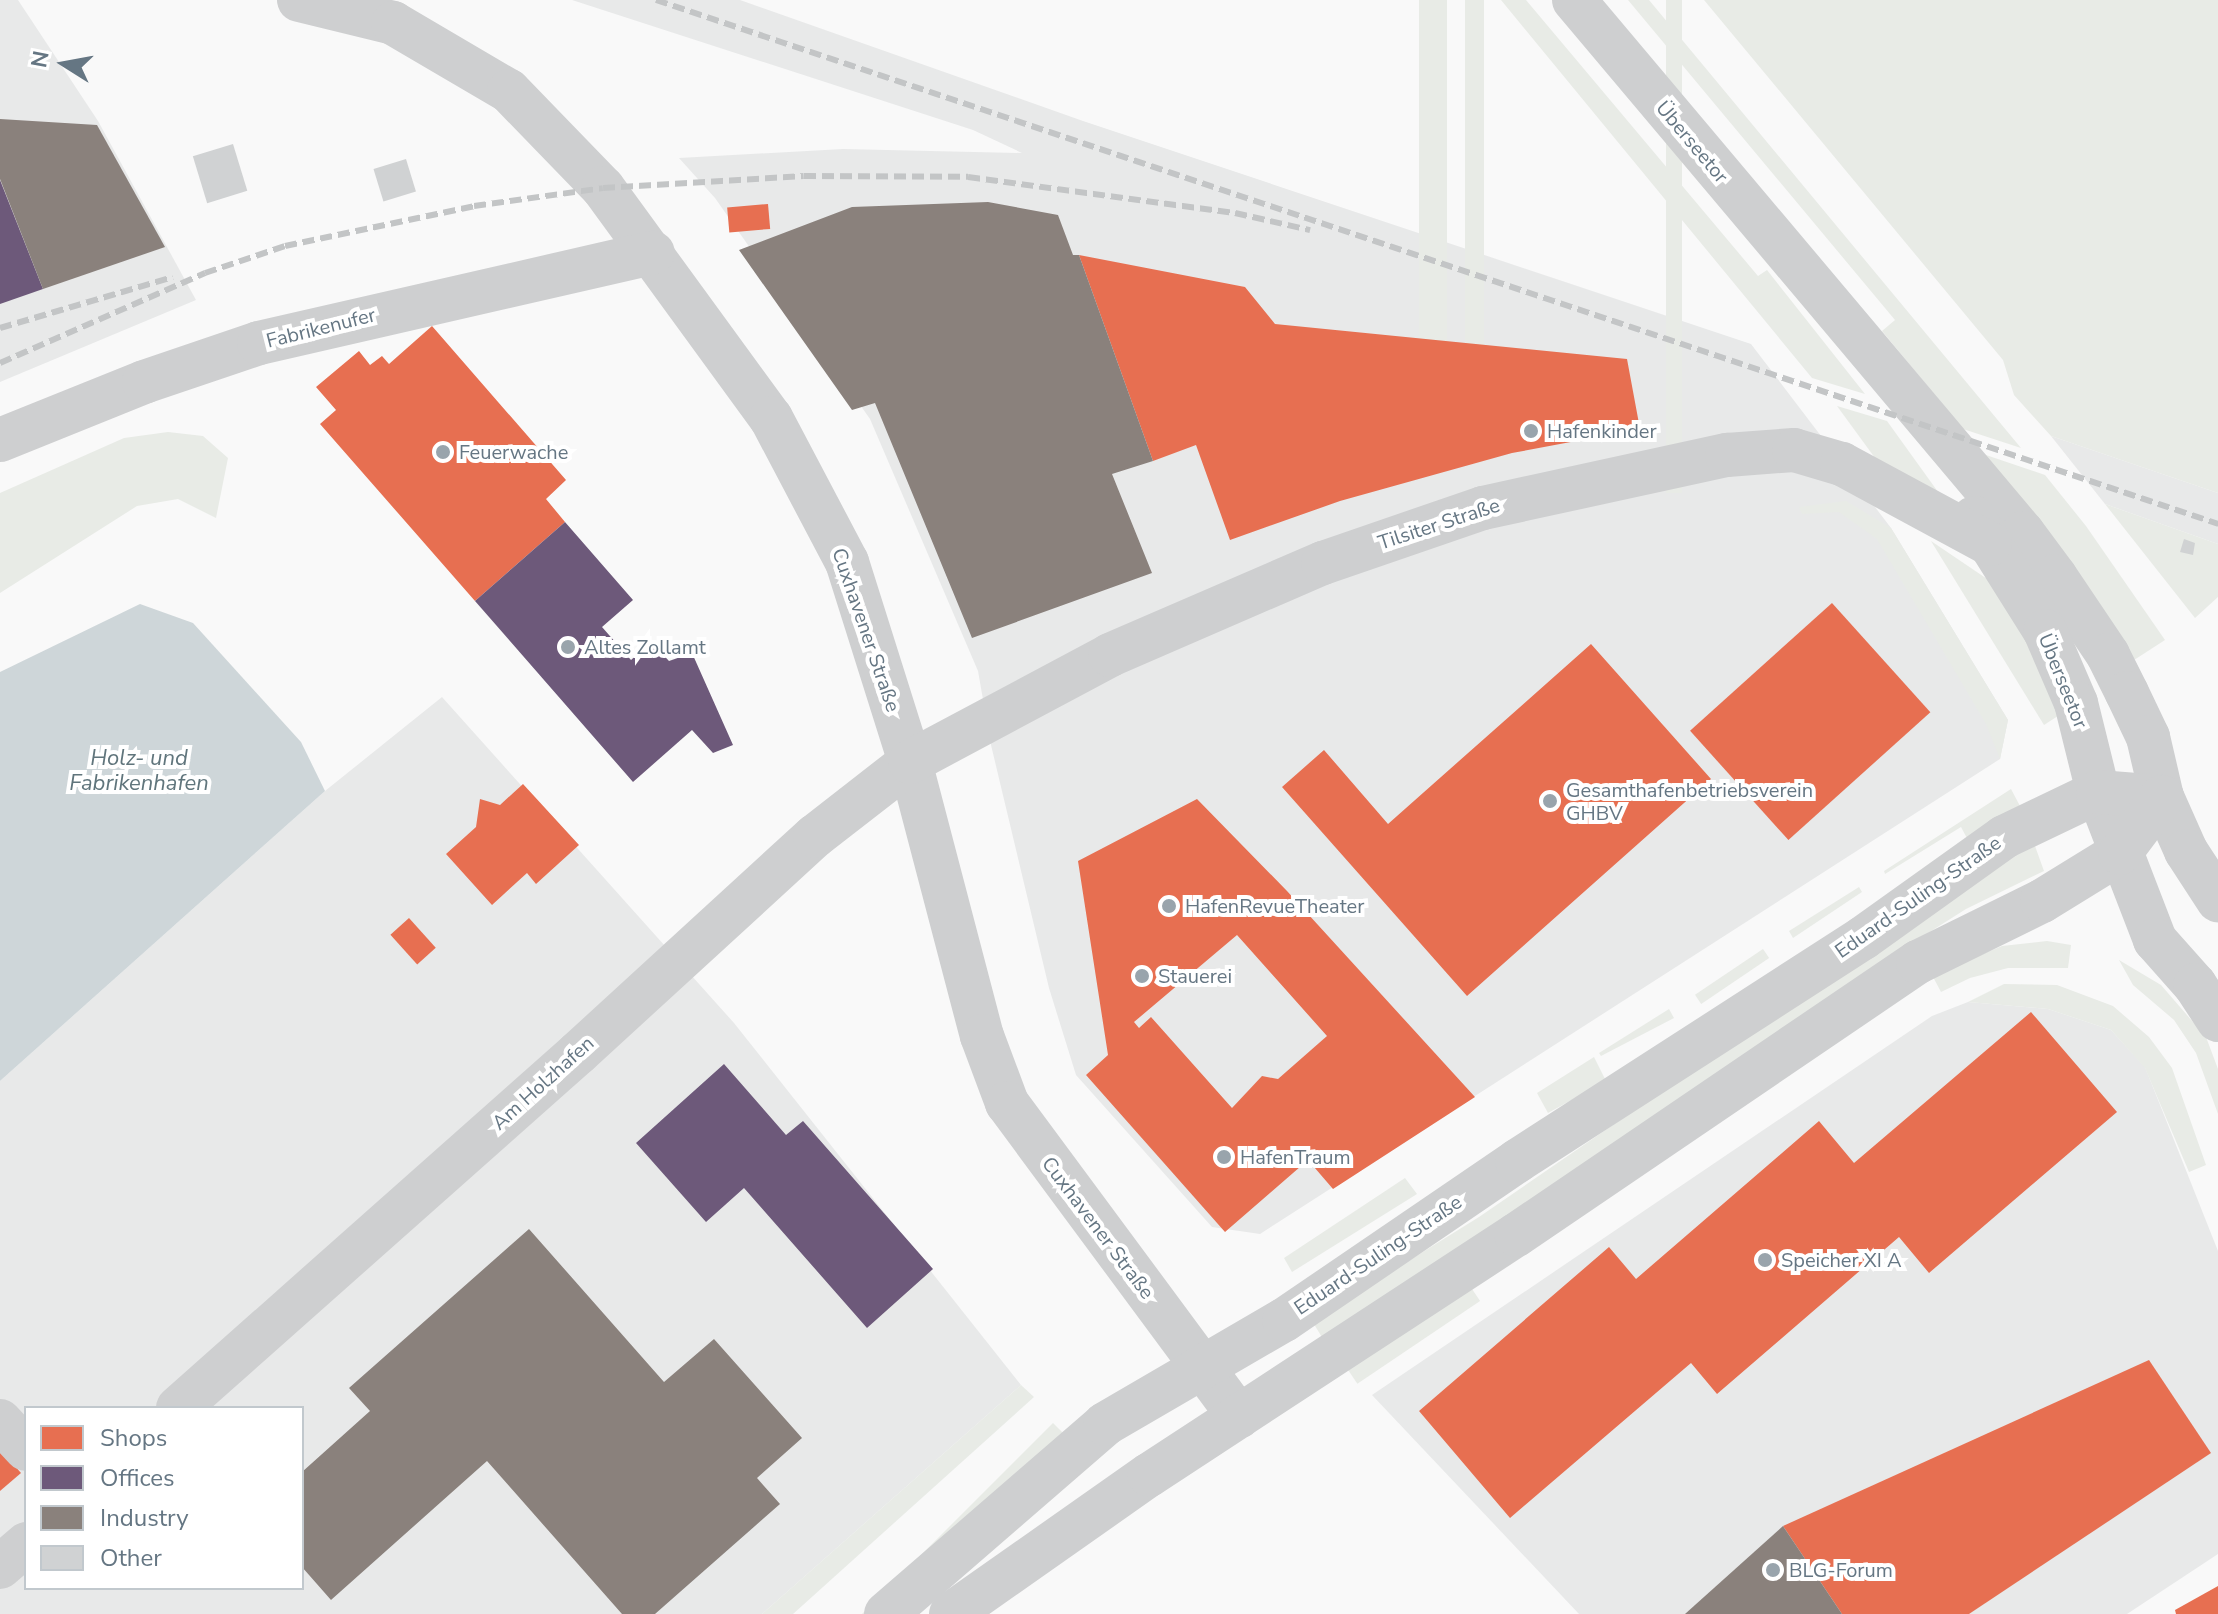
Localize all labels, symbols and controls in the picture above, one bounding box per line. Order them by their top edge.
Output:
north arrow [24,24,104,104]
text: N [24,48,57,70]
street label: Überseetor [1651,96,1733,188]
street label: Fabrikenufer [264,303,378,353]
place label: Hafenkinder [1547,419,1657,443]
marker: Hafenkinder [1522,422,1540,440]
place label: Feuerwache [459,440,568,464]
marker: Feuerwache [434,443,452,461]
street label: Tilsiter Straße [1375,493,1503,555]
street label: Cuxhavener Straße [827,545,905,715]
street label: Überseetor [2033,630,2093,732]
place label: Altes Zollamt [584,635,706,659]
marker: Altes Zollamt [559,638,577,656]
water label: Holz- und Fabrikenhafen [69,745,209,796]
place label: Gesamthafenbetriebsverein GHBV [1566,778,1813,825]
marker: Gesamthafenbetriebsverein GHBV [1541,792,1559,810]
street label: Eduard-Suling-Straße [1830,831,2006,963]
place label: HafenRevueTheater [1185,894,1364,918]
marker: HafenRevueTheater [1160,897,1178,915]
place label: Stauerei [1158,964,1232,988]
marker: Stauerei [1133,967,1151,985]
street label: Am Holzhafen [487,1031,599,1135]
place label: HafenTraum [1240,1145,1351,1169]
marker: HafenTraum [1215,1148,1233,1166]
street label: Cuxhavener Straße [1037,1152,1159,1304]
street label: Eduard-Suling-Straße [1290,1190,1466,1320]
place label: Speicher XI A [1781,1248,1902,1272]
marker: Speicher XI A [1756,1251,1774,1269]
legend [24,1406,304,1590]
text: Shops [100,1422,167,1454]
text: Offices [100,1462,175,1494]
text: Industry [100,1502,189,1534]
text: Other [100,1542,162,1574]
place label: BLG-Forum [1789,1558,1893,1582]
marker: BLG-Forum [1764,1561,1782,1579]

